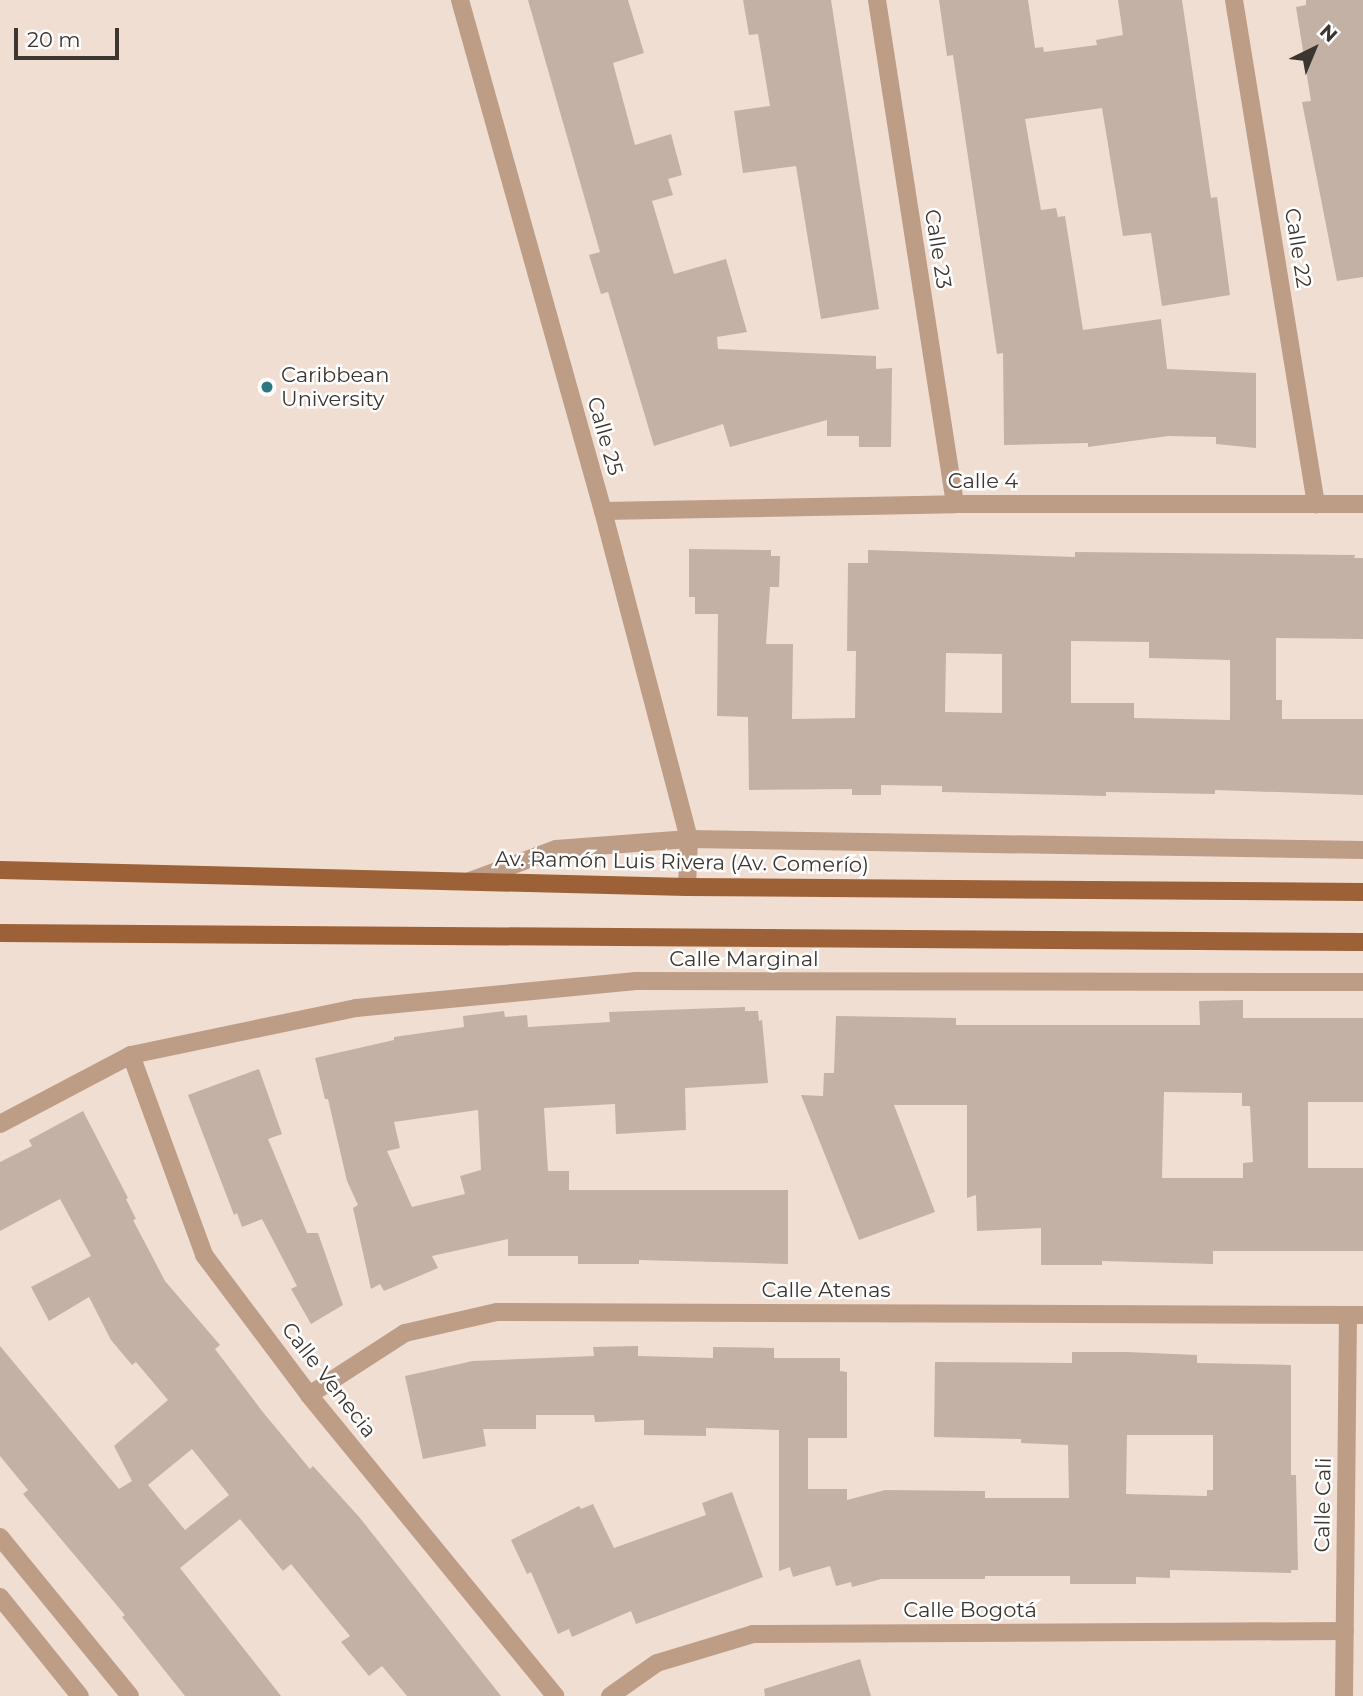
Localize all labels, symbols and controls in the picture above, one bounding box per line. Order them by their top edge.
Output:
scale bar [18,14,122,58]
north arrow [1279,14,1349,84]
text: N [1315,20,1342,47]
text: 20 m [27,27,81,52]
street label: Calle 22 [1279,206,1317,290]
street label: Calle 23 [919,207,957,291]
place label: Caribbean University [281,362,389,412]
marker: Caribbean University [259,379,275,395]
street label: Calle 25 [582,394,628,478]
street label: Calle 4 [948,468,1018,494]
street label: Av. Ramón Luis Rivera (Av. Comerío) [495,846,869,878]
street label: Calle Marginal [669,946,819,972]
street label: Calle Atenas [761,1277,891,1303]
street label: Calle Venecia [276,1317,382,1443]
street label: Calle Cali [1310,1457,1336,1553]
street label: Calle Bogotá [903,1597,1037,1623]

